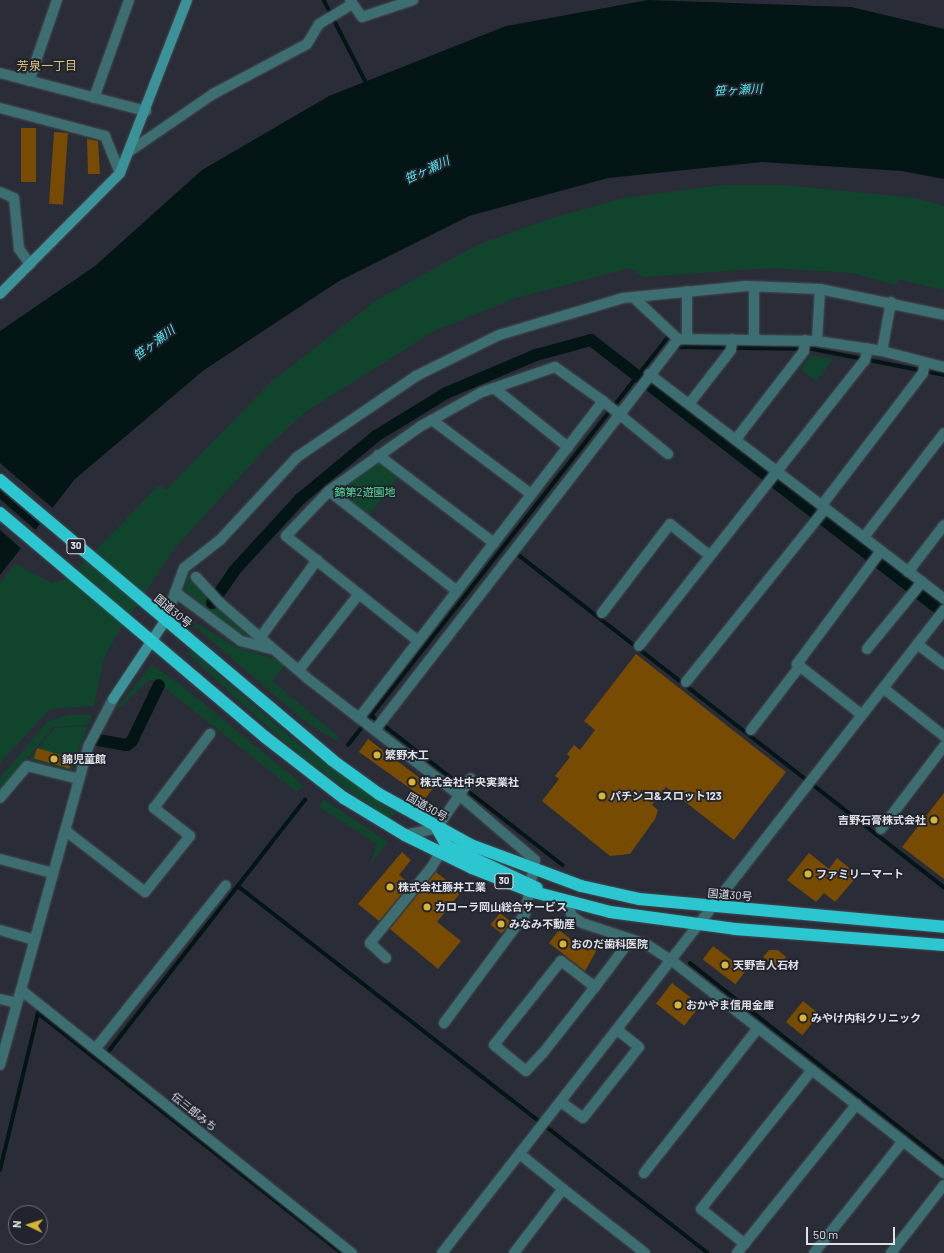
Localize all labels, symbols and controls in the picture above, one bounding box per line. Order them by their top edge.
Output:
district label: 芳泉一丁目 [17,59,77,73]
water label: 笹ヶ瀬川 [714,82,762,98]
water label: 笹ヶ瀬川 [402,153,452,187]
water label: 笹ヶ瀬川 [130,323,178,363]
park label: 錦第2遊園地 [335,485,395,499]
road number: 30 [66,538,86,554]
street label: 国道30号 [152,592,194,630]
place label: 繁野木工 [385,748,429,762]
marker: 繁野木工 [372,750,382,760]
place label: 錦児童館 [62,752,106,766]
marker: 錦児童館 [49,754,59,764]
place label: 株式会社中央実業社 [420,775,519,789]
marker: 株式会社中央実業社 [407,777,417,787]
place label: パチンコ&スロット123 [610,789,722,803]
street label: 国道30号 [404,790,450,824]
marker: パチンコ&スロット123 [597,791,607,801]
place label: 吉野石膏株式会社 [838,813,926,827]
marker: 吉野石膏株式会社 [929,815,939,825]
place label: ファミリーマート [816,867,904,881]
marker: ファミリーマート [803,869,813,879]
road number: 30 [494,873,514,889]
place label: 株式会社藤井工業 [398,880,486,894]
marker: 株式会社藤井工業 [385,882,395,892]
street label: 国道30号 [707,886,753,904]
place label: カローラ岡山総合サービス [435,900,567,914]
marker: カローラ岡山総合サービス [422,902,432,912]
place label: みなみ不動産 [509,917,575,931]
marker: みなみ不動産 [496,919,506,929]
place label: おのだ歯科医院 [571,937,648,951]
marker: おのだ歯科医院 [558,939,568,949]
place label: 天野吉人石材 [733,958,799,972]
marker: 天野吉人石材 [720,960,730,970]
place label: おかやま信用金庫 [686,998,774,1012]
marker: おかやま信用金庫 [673,1000,683,1010]
place label: みやけ内科クリニック [811,1011,921,1025]
marker: みやけ内科クリニック [798,1013,808,1023]
street label: 伝三郎みち [168,1090,220,1134]
north arrow [8,1205,48,1245]
scale bar [808,1219,897,1245]
text: N [10,1220,23,1228]
text: 50 m [813,1227,838,1241]

